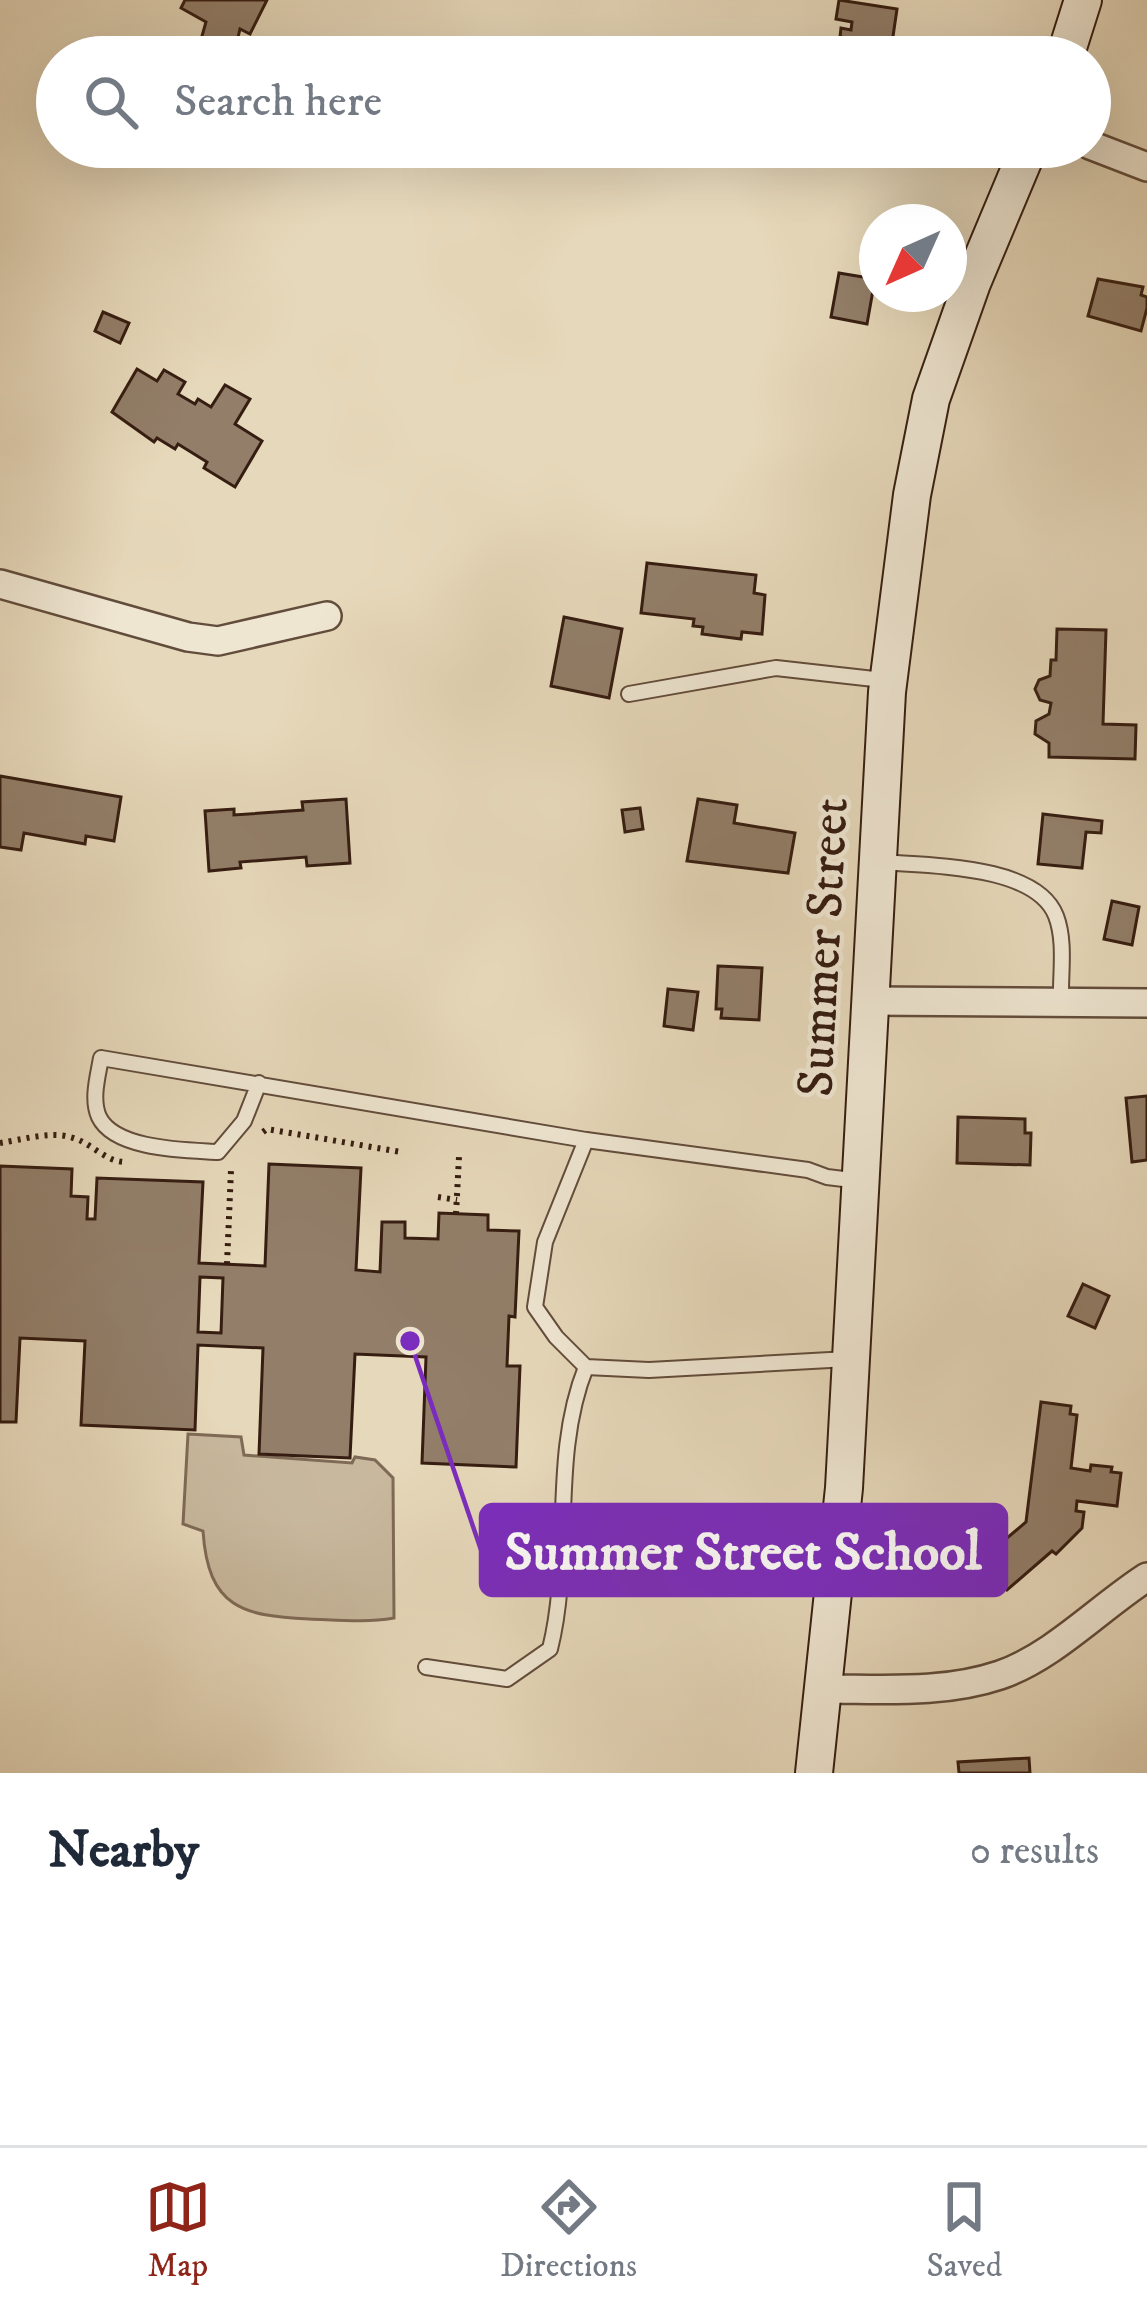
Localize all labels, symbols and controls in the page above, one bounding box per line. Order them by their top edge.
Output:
search box [36,36,1111,168]
icon: search [78,69,144,135]
text: Search here [174,74,382,130]
north arrow [859,204,967,312]
street label: Summer Street [784,796,864,1098]
callout: Summer Street School [481,1505,1006,1595]
text: Summer Street School [505,1520,982,1587]
text: Nearby [48,1819,199,1883]
text: 0 results [970,1827,1099,1876]
tab: Map [145,2174,211,2287]
tab: Directions [500,2174,637,2287]
tab: Saved [926,2174,1002,2287]

